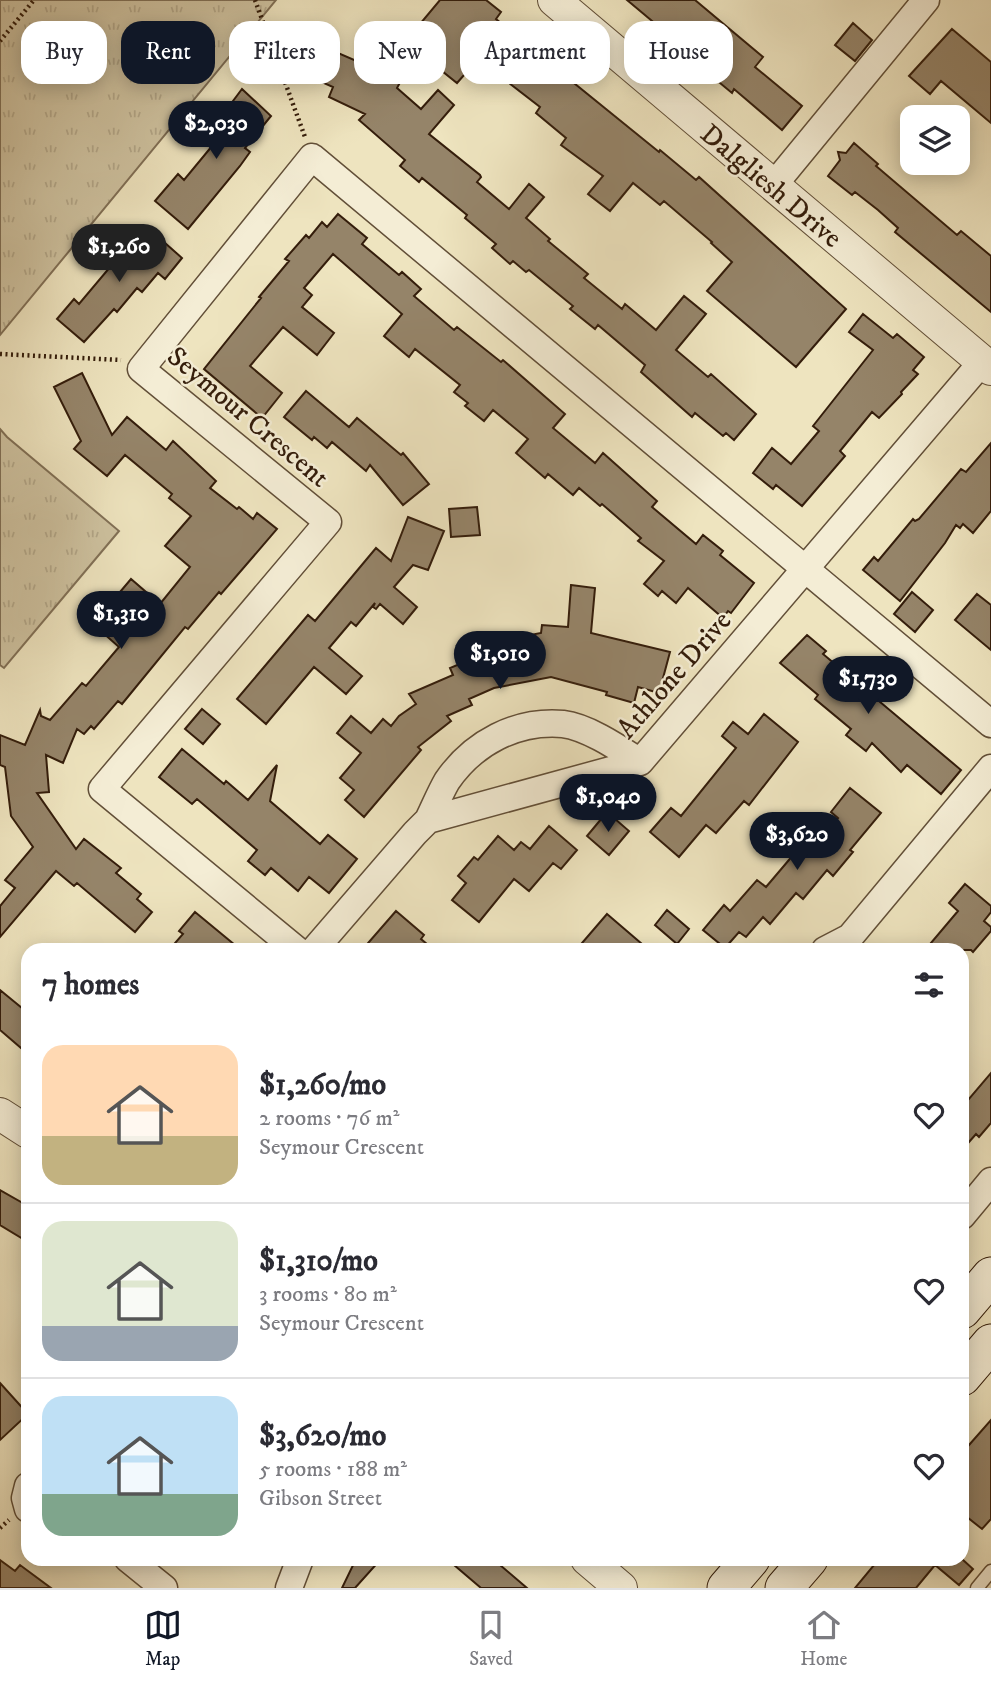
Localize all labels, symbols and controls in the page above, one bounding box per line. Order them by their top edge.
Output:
chip: Buy [21,21,107,84]
chip: Rent [121,21,215,84]
chip: Filters [229,21,340,84]
chip: New [354,21,446,84]
chip: Apartment [460,21,610,84]
chip: House [624,21,733,84]
pin: $2,030 [159,102,273,161]
map controls [900,105,970,175]
button: layers [900,105,970,175]
text: $2,030 [184,109,248,138]
street label: Dalgliesh Drive [693,117,849,256]
pin: $1,260 [62,224,176,284]
text: $1,260 [88,232,150,261]
street label: Seymour Crescent [160,339,336,495]
pin: $1,310 [64,592,178,651]
text: $1,310 [93,599,149,628]
street label: Athlone Drive [609,604,739,746]
pin: $1,010 [443,632,557,691]
text: $1,010 [470,639,530,668]
pin: $1,730 [811,656,925,716]
text: $1,730 [839,664,897,693]
pin: $1,040 [551,774,665,834]
text: $1,040 [575,782,641,811]
pin: $3,620 [740,812,854,872]
text: $3,620 [766,820,828,849]
icon: filters [910,966,948,1004]
text: 7 homes [42,967,139,1004]
text: $1,260/mo [259,1067,386,1104]
icon: home [98,1073,182,1157]
icon: heart [910,1096,948,1134]
text: 2 rooms · 76 m² [259,1104,399,1133]
text: Seymour Crescent [259,1133,424,1162]
text: $1,310/mo [259,1243,378,1280]
icon: home [98,1249,182,1333]
icon: heart [910,1272,948,1310]
text: 3 rooms · 80 m² [259,1280,397,1309]
text: Seymour Crescent [259,1309,424,1338]
text: $3,620/mo [259,1418,386,1455]
icon: home [98,1424,182,1508]
icon: heart [910,1447,948,1485]
text: 5 rooms · 188 m² [259,1455,407,1484]
text: Gibson Street [259,1484,382,1513]
tab: Map [144,1606,182,1671]
tab: Saved [469,1606,513,1671]
tab: Home [800,1606,847,1671]

